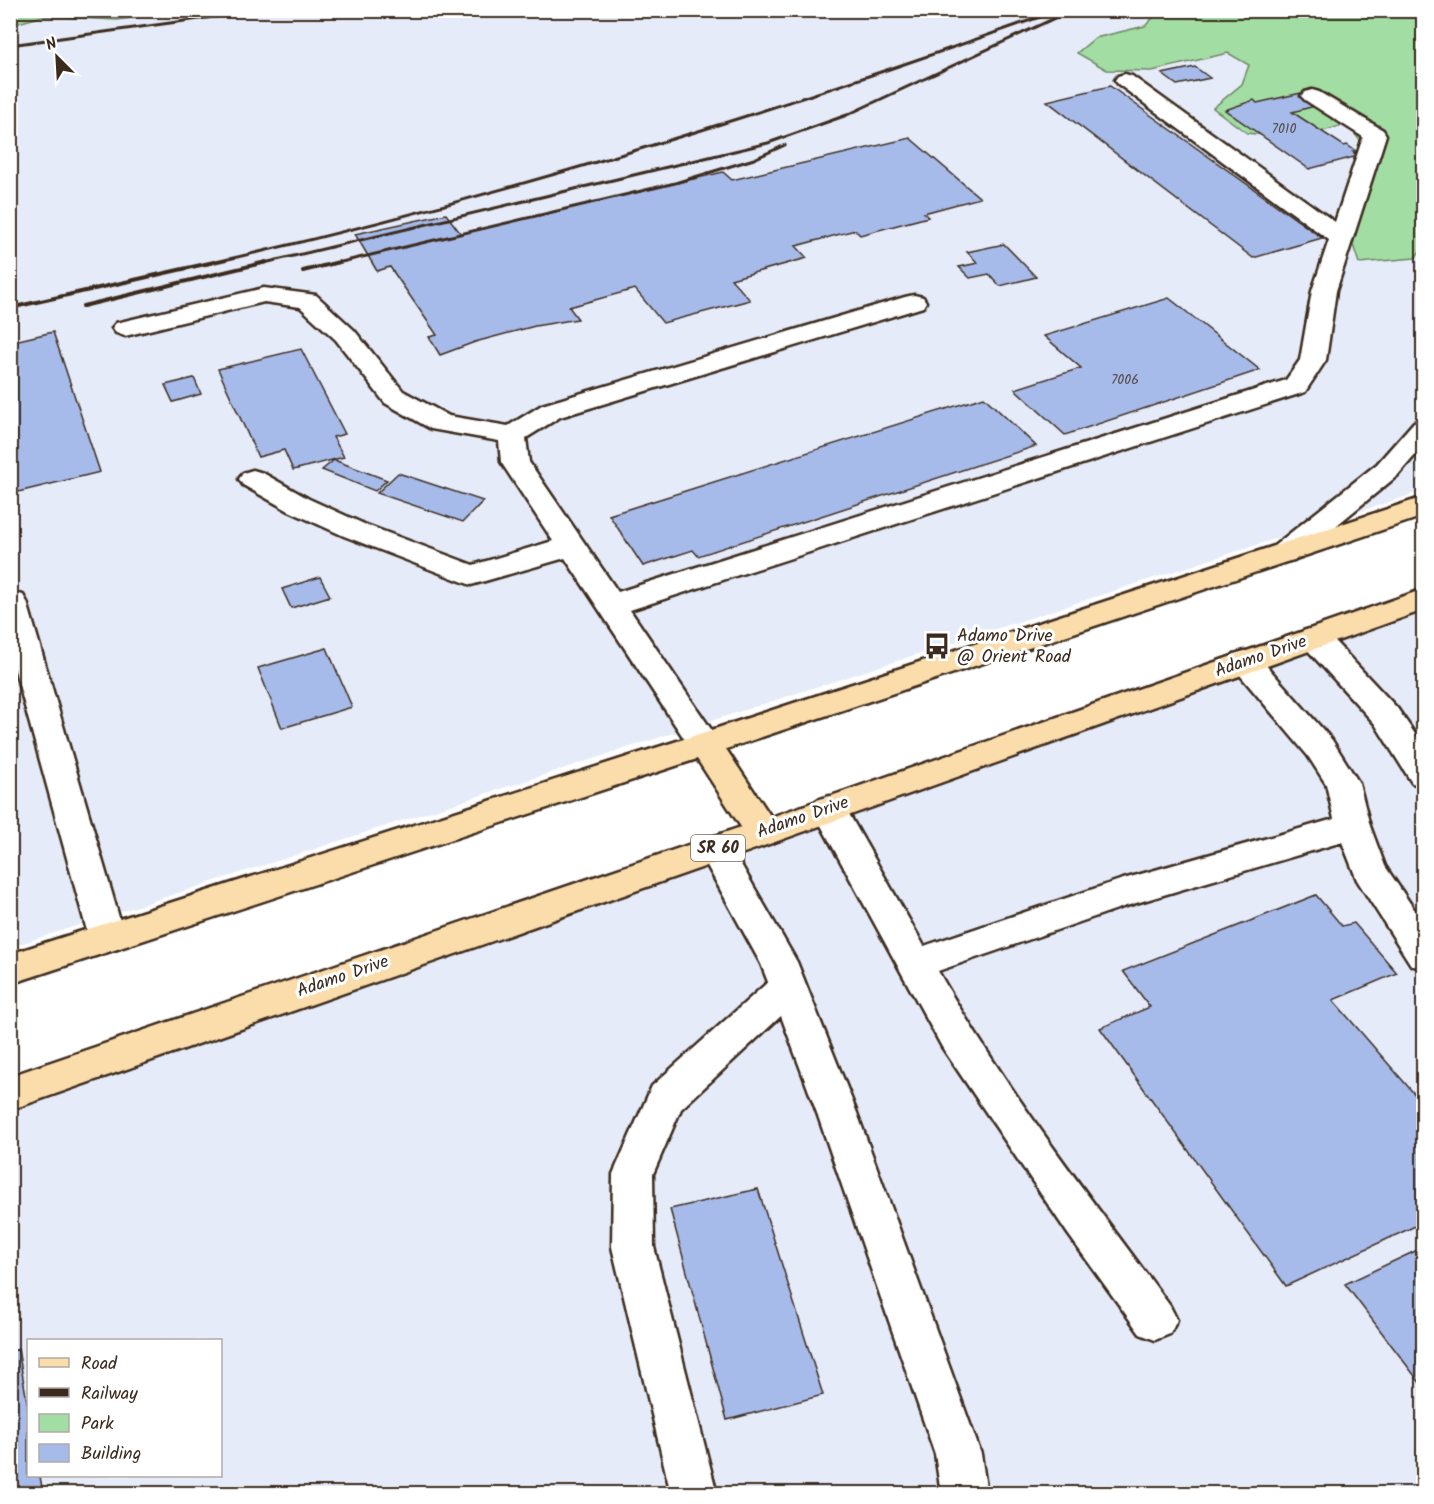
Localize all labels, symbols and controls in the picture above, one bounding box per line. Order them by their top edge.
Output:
north arrow [27,27,87,87]
text: N [42,31,61,58]
house number: 7010 [1272,118,1296,140]
house number: 7006 [1111,369,1139,391]
place label: Adamo Drive @ Orient Road [957,622,1072,672]
street label: Adamo Drive [1211,628,1311,686]
bus stop icon: Adamo Drive @ Orient Road [922,631,952,661]
street label: Adamo Drive [753,789,853,847]
road number: SR 60 [691,835,745,861]
street label: Adamo Drive [293,948,393,1006]
legend [27,1339,222,1477]
text: Road [81,1350,118,1379]
text: Railway [81,1380,138,1409]
text: Park [81,1410,114,1439]
text: Building [81,1440,141,1469]

